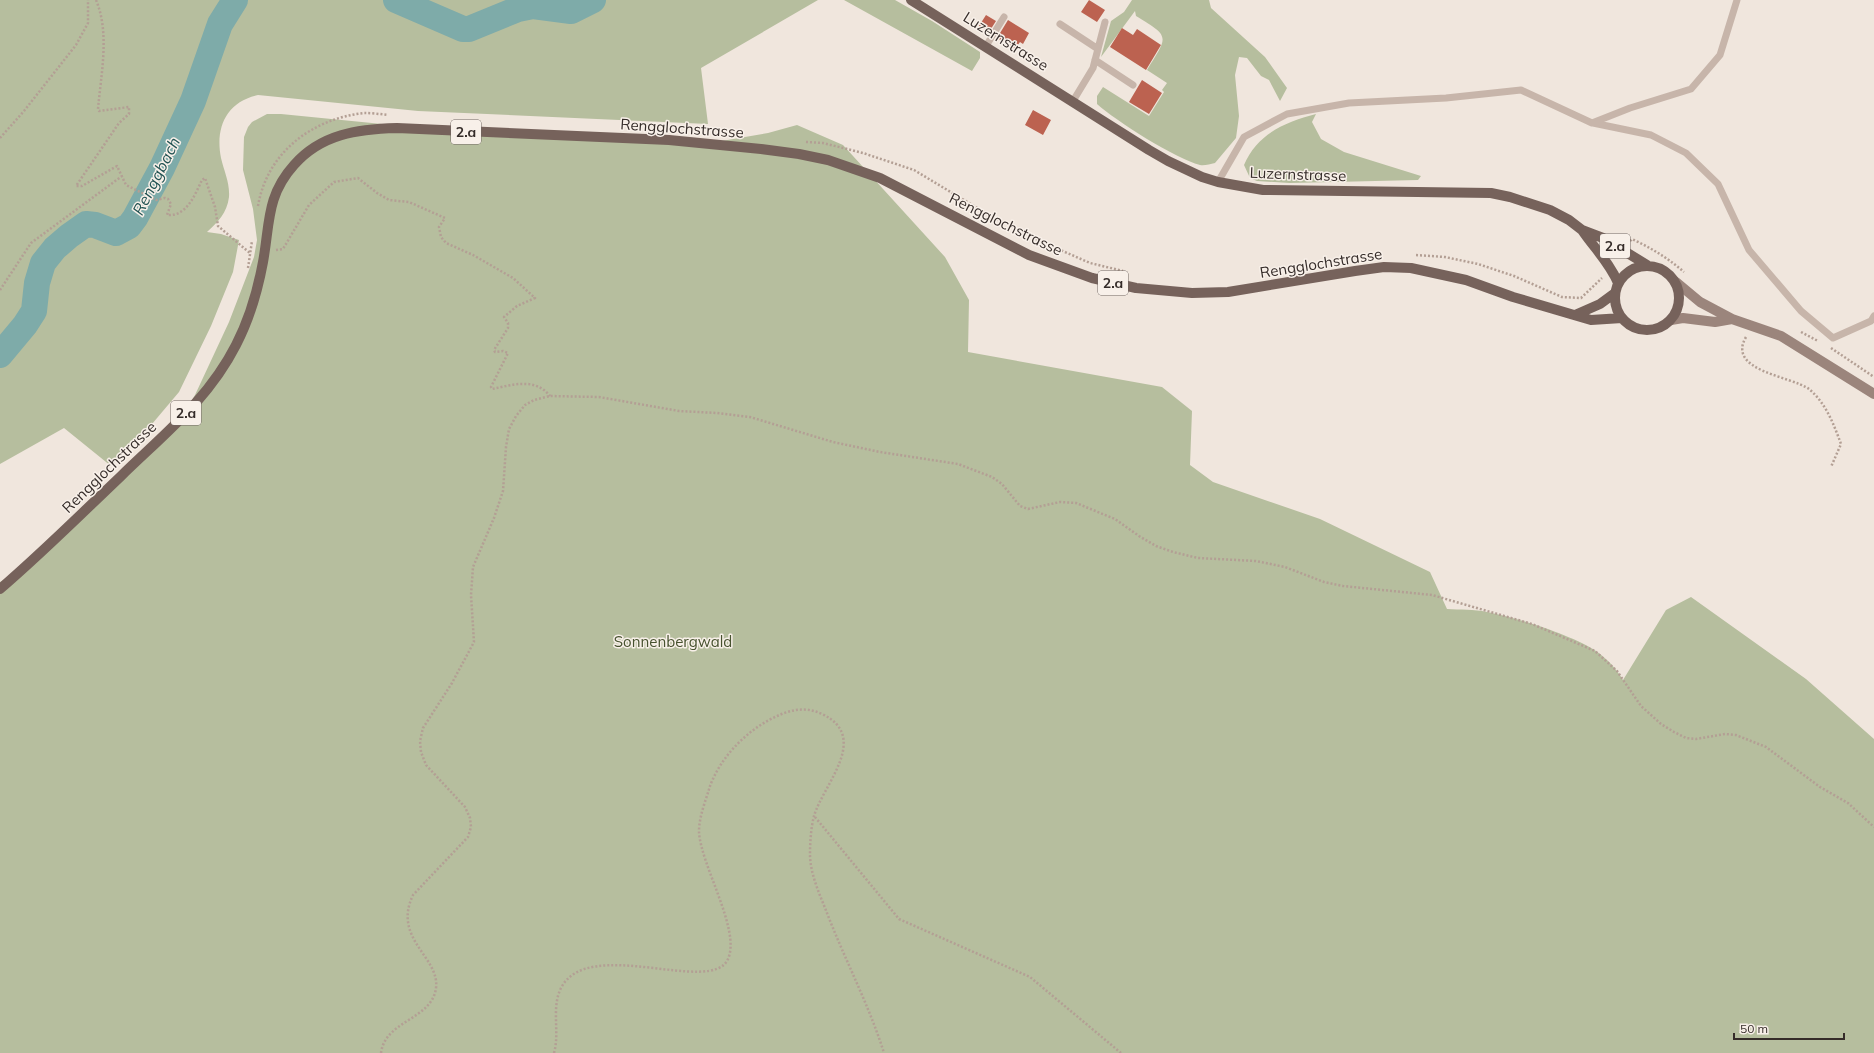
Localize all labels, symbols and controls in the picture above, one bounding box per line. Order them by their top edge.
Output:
street label: Luzernstrasse [960,7,1052,75]
street label: Rengglochstrasse [620,114,744,142]
road number: 2.a [451,120,481,144]
water label: Renggbach [128,134,184,218]
street label: Luzernstrasse [1249,163,1347,185]
street label: Rengglochstrasse [946,188,1066,260]
road number: 2.a [1600,234,1630,258]
street label: Rengglochstrasse [1258,244,1384,282]
road number: 2.a [1098,271,1128,295]
road number: 2.a [171,401,201,425]
street label: Rengglochstrasse [58,417,160,517]
park label: Sonnenbergwald [614,632,732,651]
scale bar [1734,1015,1844,1041]
text: 50 m [1740,1021,1768,1036]

